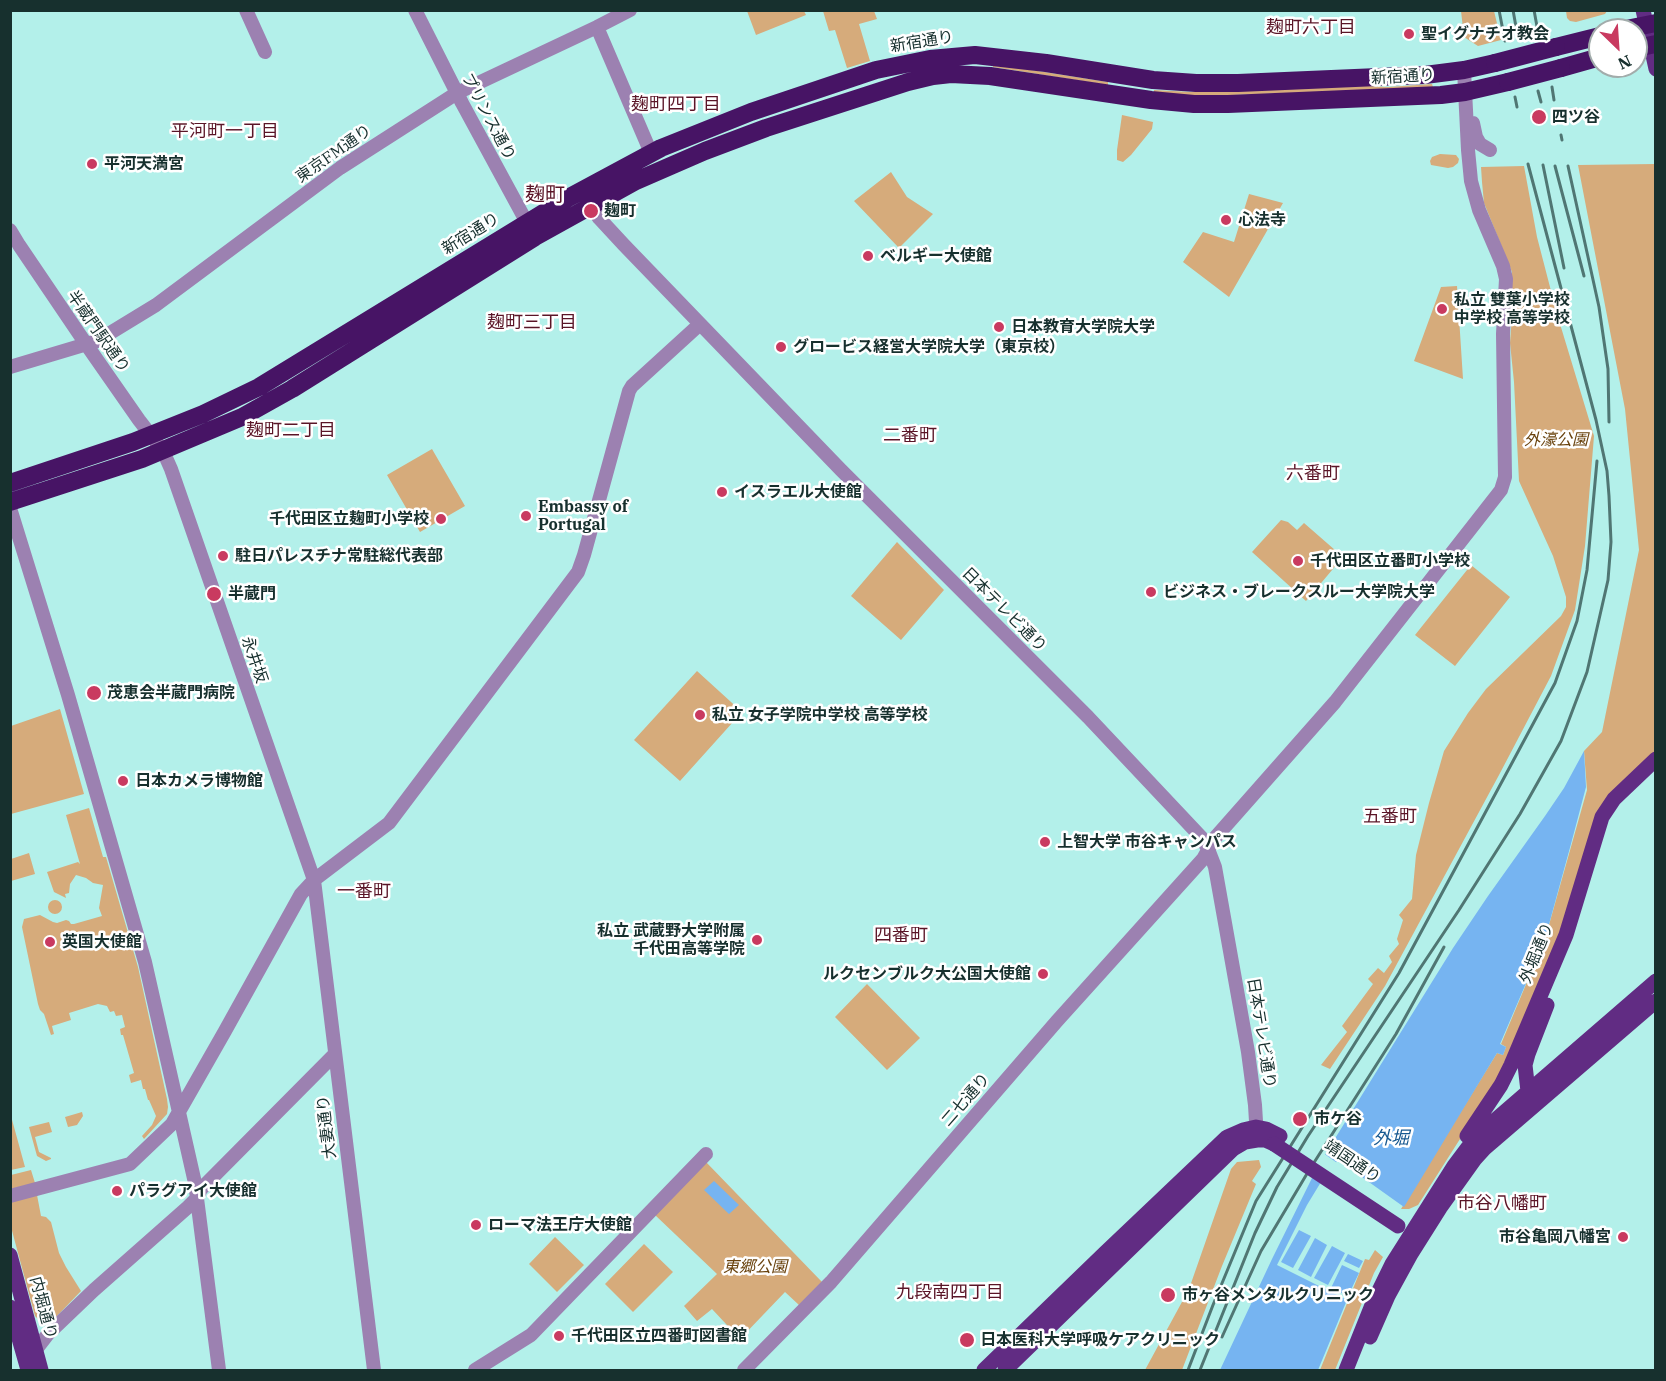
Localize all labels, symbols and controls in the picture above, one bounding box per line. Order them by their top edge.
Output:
district label: 麹町六丁目 [1266,17,1356,39]
north arrow [1588,18,1648,78]
place label: 聖イグナチオ教会 [1421,24,1549,44]
marker: 聖イグナチオ教会 [1402,27,1416,41]
street label: 新宿通り [889,28,955,56]
text: N [1615,51,1635,74]
street label: 新宿通り [1371,66,1435,88]
street label: プリンス通り [457,70,519,164]
district label: 麹町四丁目 [631,94,721,116]
place label: 四ツ谷 [1552,107,1600,127]
marker: 四ツ谷 [1530,108,1548,126]
district label: 平河町一丁目 [171,121,279,143]
street label: 東京FM通り [292,121,376,187]
place label: 平河天満宮 [104,154,184,174]
marker: 平河天満宮 [85,157,99,171]
district label: 麹町 [525,183,565,207]
place label: 麹町 [604,201,636,221]
marker: 麹町 [582,202,600,220]
street label: 新宿通り [439,209,503,259]
place label: 心法寺 [1238,210,1286,230]
marker: 心法寺 [1219,213,1233,227]
place label: ベルギー大使館 [880,246,992,266]
marker: ベルギー大使館 [861,249,875,263]
street label: 半蔵門駅通り [63,287,133,377]
place label: 私立 雙葉小学校 中学校 高等学校 [1454,290,1570,328]
marker: 私立 雙葉小学校 中学校 高等学校 [1435,302,1449,316]
district label: 麹町三丁目 [487,312,577,334]
place label: 日本教育大学院大学 [1011,317,1155,337]
marker: 日本教育大学院大学 [992,320,1006,334]
place label: グロービス経営大学院大学（東京校） [793,337,1065,357]
marker: グロービス経営大学院大学（東京校） [774,340,788,354]
district label: 麹町二丁目 [246,420,336,442]
district label: 二番町 [883,425,937,447]
park label: 外濠公園 [1524,430,1588,450]
district label: 六番町 [1286,463,1340,485]
place label: イスラエル大使館 [734,482,862,502]
marker: イスラエル大使館 [715,485,729,499]
place label: Embassy of Portugal [538,497,628,535]
place label: 千代田区立麹町小学校 [269,509,429,529]
marker: Embassy of Portugal [519,509,533,523]
marker: 千代田区立麹町小学校 [434,512,448,526]
place label: 駐日パレスチナ常駐総代表部 [235,546,443,566]
marker: 駐日パレスチナ常駐総代表部 [216,549,230,563]
place label: 千代田区立番町小学校 [1310,551,1470,571]
marker: 千代田区立番町小学校 [1291,554,1305,568]
street label: 日本テレビ通り [958,564,1050,656]
place label: ビジネス・ブレークスルー大学院大学 [1163,582,1435,602]
place label: 半蔵門 [228,584,276,604]
marker: 半蔵門 [205,585,223,603]
marker: ビジネス・ブレークスルー大学院大学 [1144,585,1158,599]
street label: 永井坂 [237,634,271,686]
place label: 茂恵会半蔵門病院 [107,683,235,703]
marker: 茂恵会半蔵門病院 [85,684,103,702]
place label: 私立 女子学院中学校 高等学校 [712,705,927,725]
marker: 私立 女子学院中学校 高等学校 [693,708,707,722]
place label: 日本カメラ博物館 [135,771,263,791]
marker: 日本カメラ博物館 [116,774,130,788]
district label: 五番町 [1363,806,1417,828]
place label: 上智大学 市谷キャンパス [1057,832,1237,852]
marker: 上智大学 市谷キャンパス [1038,835,1052,849]
district label: 一番町 [337,881,391,903]
street label: 外堀通り [1516,920,1558,986]
place label: 私立 武蔵野大学附属 千代田高等学院 [597,921,745,959]
district label: 四番町 [874,925,928,947]
place label: 英国大使館 [62,932,142,952]
marker: 私立 武蔵野大学附属 千代田高等学院 [750,933,764,947]
marker: 英国大使館 [43,935,57,949]
place label: ルクセンブルク大公国大使館 [823,964,1031,984]
marker: ルクセンブルク大公国大使館 [1036,967,1050,981]
street label: 日本テレビ通り [1243,976,1279,1090]
street label: 二七通り [938,1070,994,1130]
street label: 大妻通り [314,1094,340,1160]
place label: 市ケ谷 [1314,1109,1362,1129]
marker: 市ケ谷 [1291,1110,1309,1128]
water label: 外堀 [1373,1128,1409,1150]
street label: 靖国通り [1320,1136,1384,1188]
place label: パラグアイ大使館 [129,1181,257,1201]
marker: パラグアイ大使館 [110,1184,124,1198]
district label: 市谷八幡町 [1457,1193,1547,1215]
place label: ローマ法王庁大使館 [488,1215,632,1235]
marker: ローマ法王庁大使館 [469,1218,483,1232]
place label: 市谷亀岡八幡宮 [1499,1227,1611,1247]
marker: 市谷亀岡八幡宮 [1616,1230,1630,1244]
park label: 東郷公園 [723,1257,787,1277]
street label: 内堀通り [25,1275,61,1341]
district label: 九段南四丁目 [896,1282,1004,1304]
place label: 市ヶ谷メンタルクリニック [1182,1285,1374,1305]
marker: 市ヶ谷メンタルクリニック [1159,1286,1177,1304]
place label: 千代田区立四番町図書館 [571,1326,747,1346]
marker: 千代田区立四番町図書館 [552,1329,566,1343]
place label: 日本医科大学呼吸ケアクリニック [980,1330,1220,1350]
marker: 日本医科大学呼吸ケアクリニック [958,1331,976,1349]

